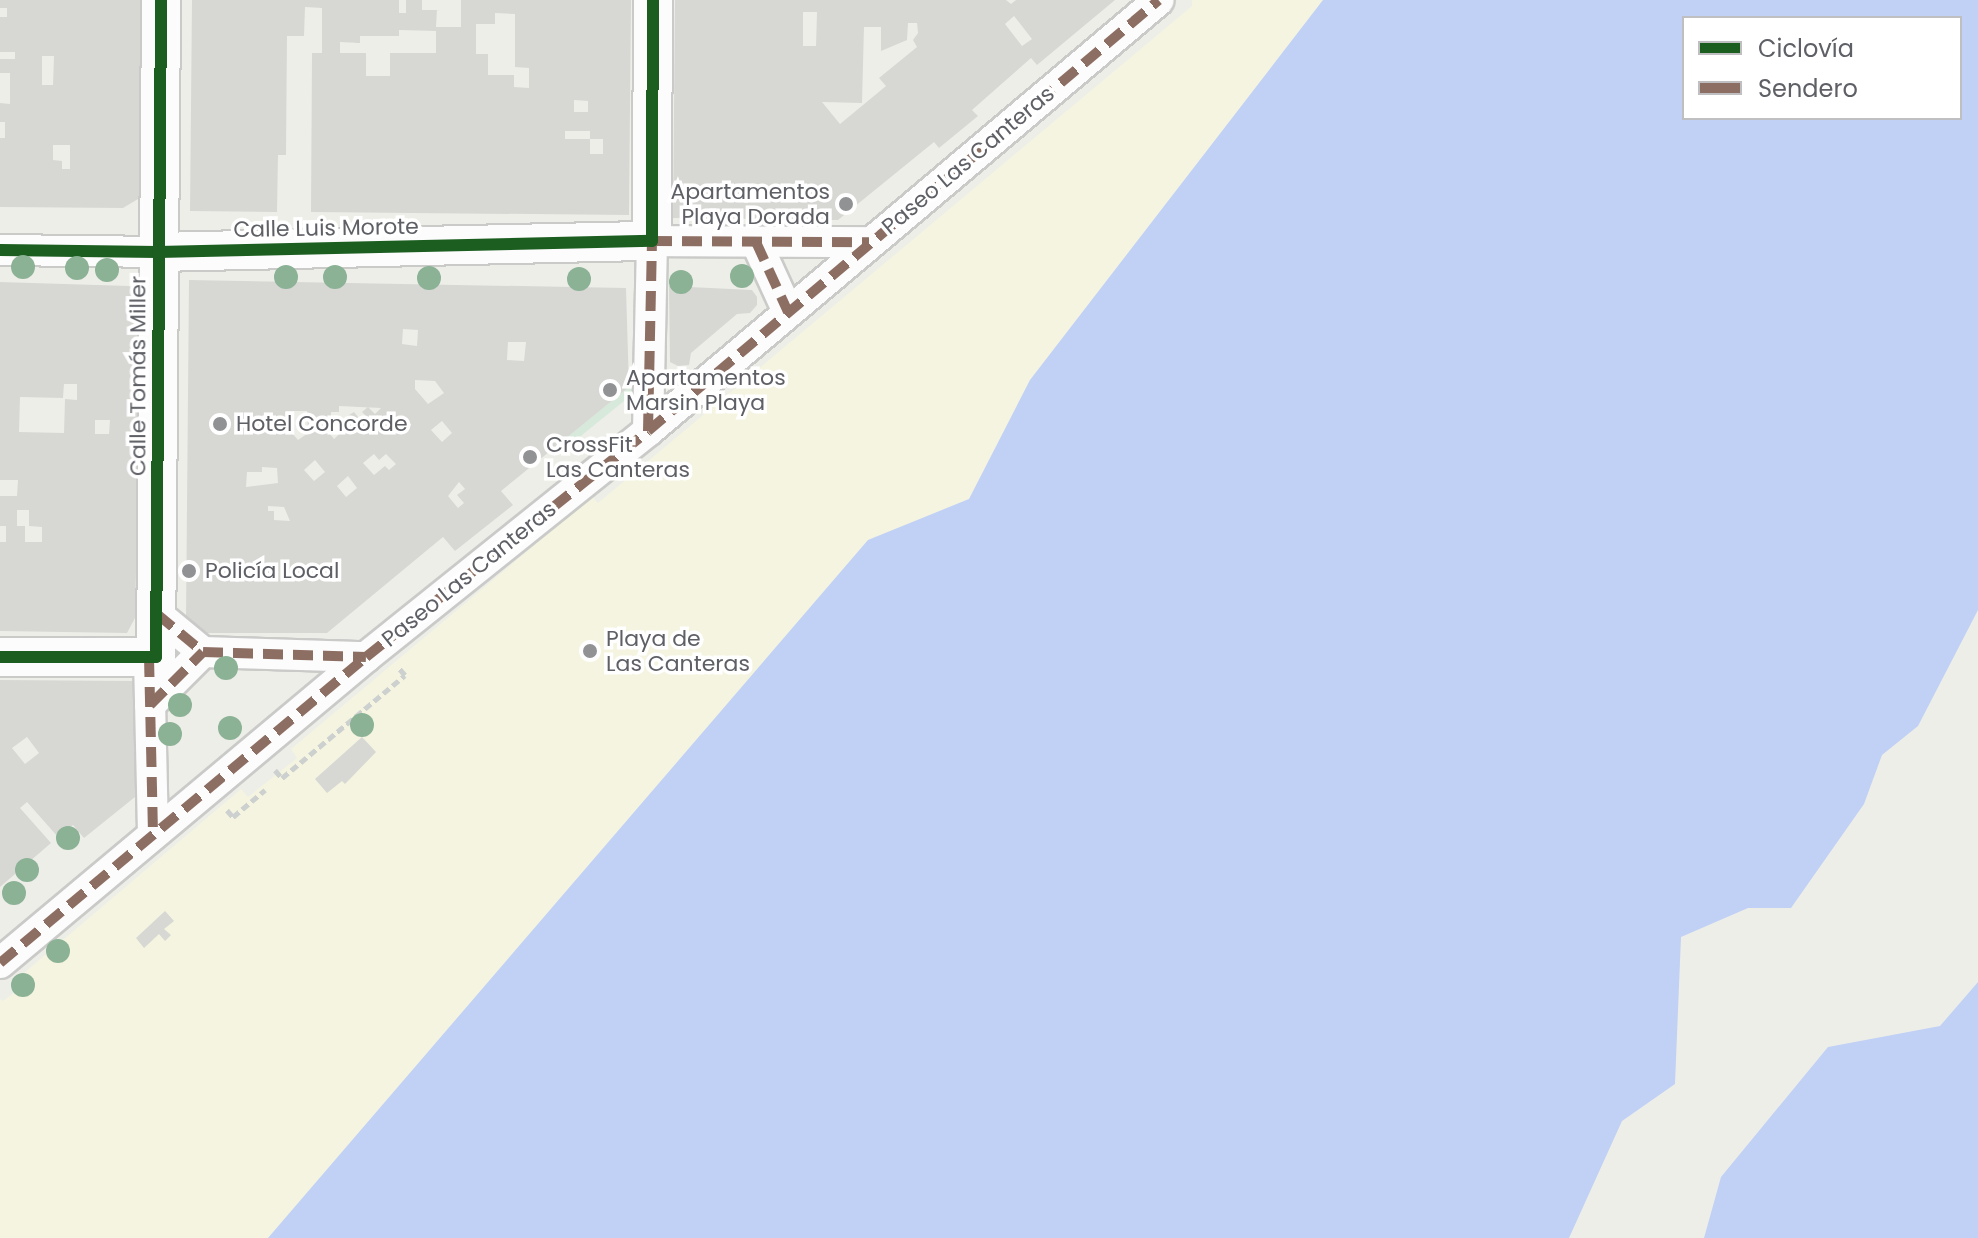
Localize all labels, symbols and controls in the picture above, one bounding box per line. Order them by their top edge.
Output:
legend [1682,16,1962,120]
text: Ciclovía [1758,32,1854,65]
text: Sendero [1758,72,1858,105]
street label: Paseo Las Canteras [877,80,1059,240]
place label: Apartamentos Playa Dorada [670,178,830,230]
marker: Apartamentos Playa Dorada [837,195,855,213]
street label: Calle Luis Morote [233,213,419,243]
street label: Calle Tomás Miller [125,276,151,476]
place label: Apartamentos Marsin Playa [626,364,786,416]
marker: Apartamentos Marsin Playa [601,381,619,399]
place label: Hotel Concorde [236,411,408,437]
marker: Hotel Concorde [211,415,229,433]
place label: CrossFit Las Canteras [546,431,690,482]
marker: CrossFit Las Canteras [521,448,539,466]
street label: Paseo Las Canteras [377,496,561,652]
place label: Policía Local [205,558,339,584]
marker: Policía Local [180,562,198,580]
place label: Playa de Las Canteras [606,625,750,676]
marker: Playa de Las Canteras [581,642,599,660]

